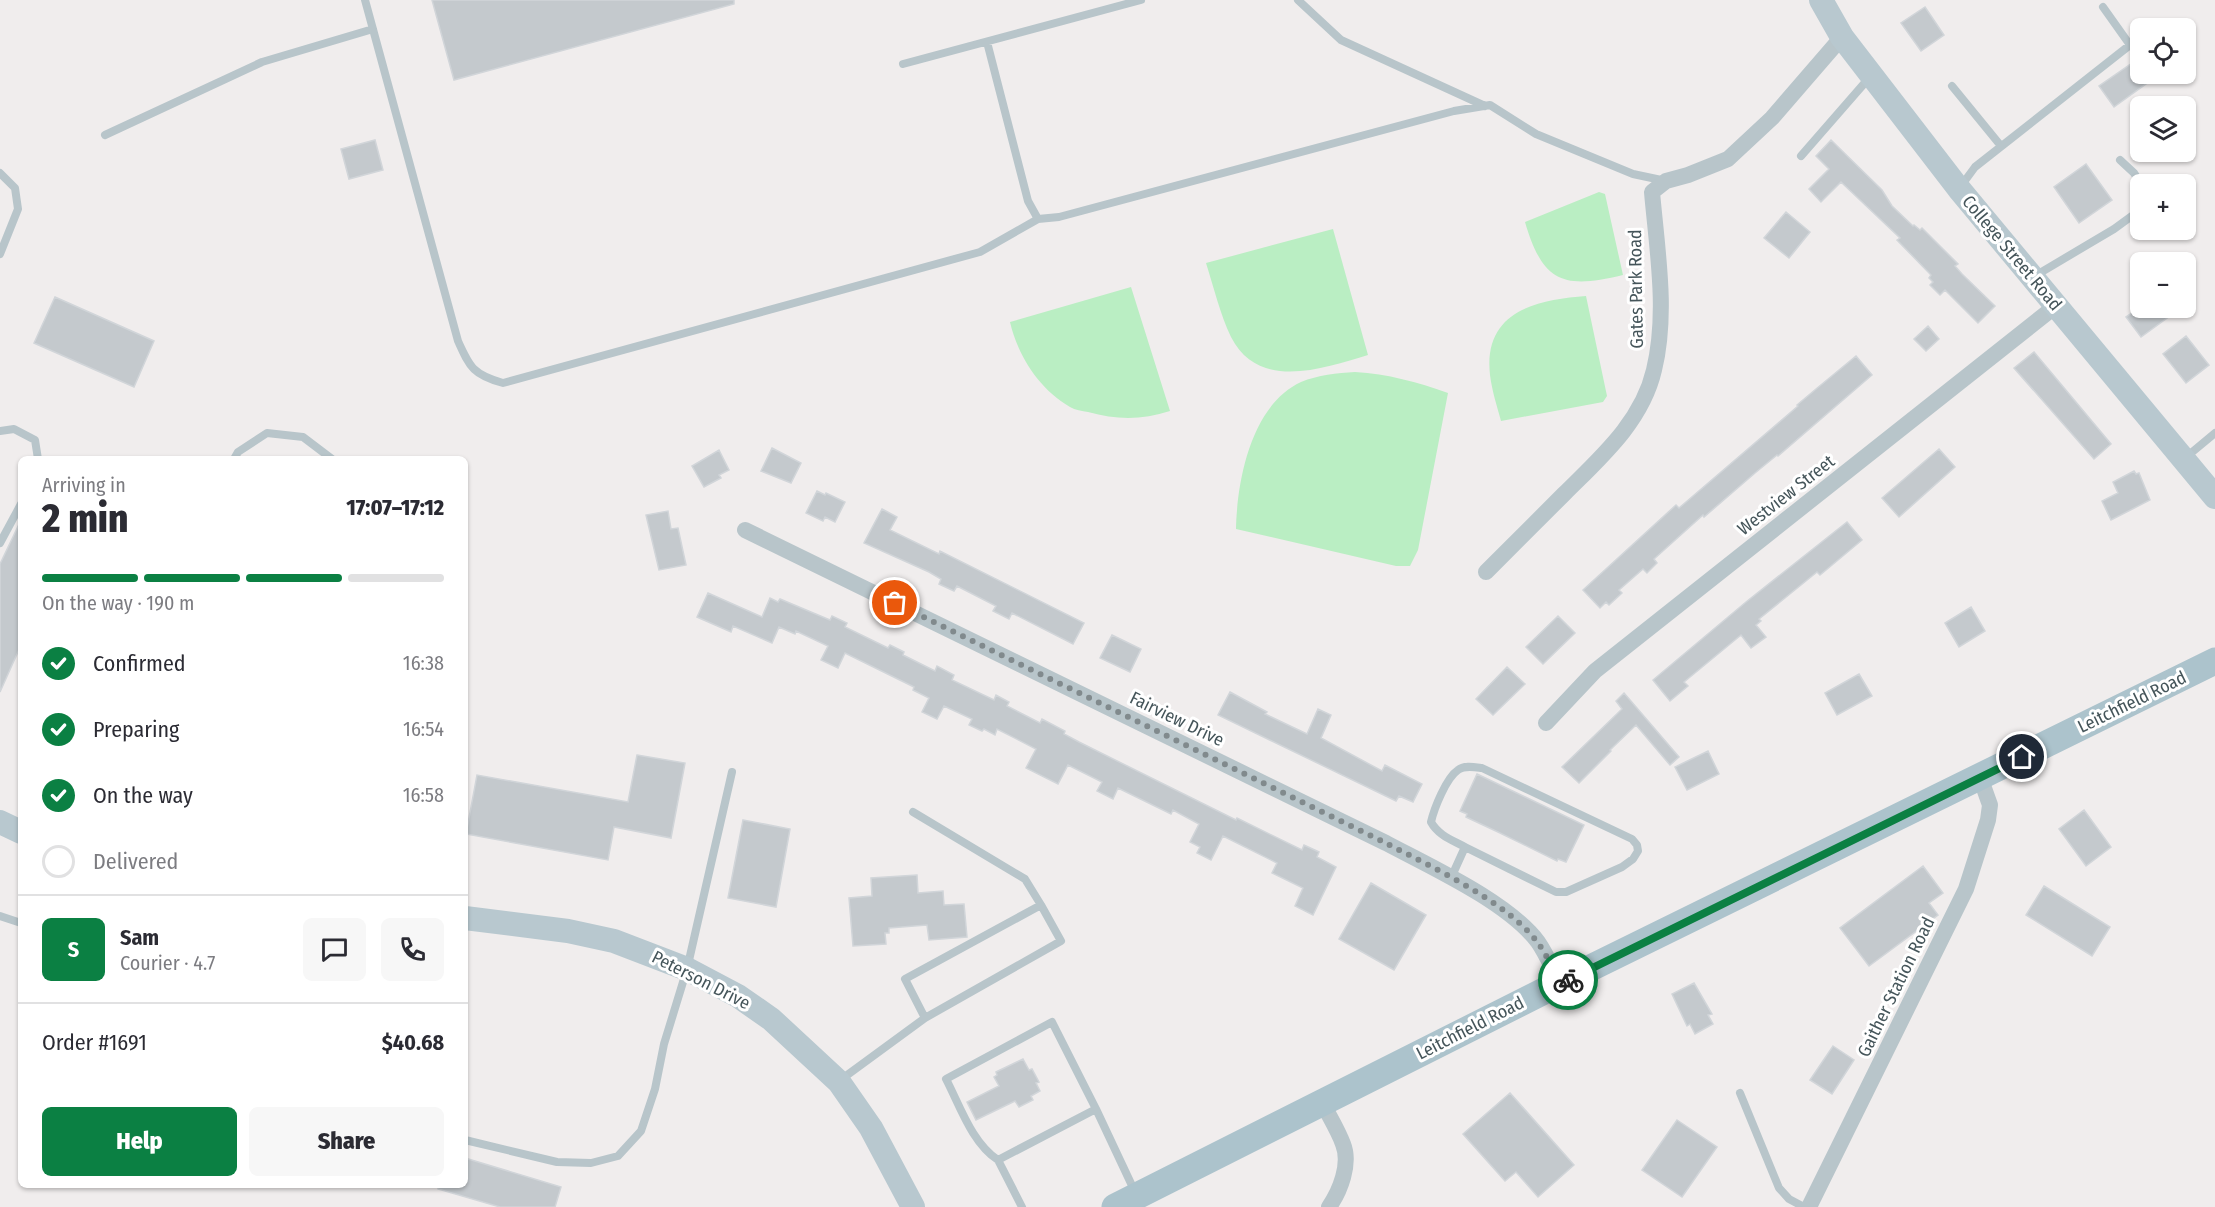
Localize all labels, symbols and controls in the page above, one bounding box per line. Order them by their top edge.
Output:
map controls [2130,18,2196,318]
button: locate [2130,18,2196,84]
button: layers [2130,96,2196,162]
button: + [2130,174,2196,240]
street label: College Street Road [1957,191,2067,315]
street label: Gates Park Road [1624,229,1648,349]
button: − [2130,252,2196,318]
street label: Westview Street [1733,450,1839,540]
text: Arriving in [42,473,126,497]
text: 17:07–17:12 [346,494,444,521]
text: 2 min [42,496,128,542]
pin [869,577,920,628]
icon: bag [878,586,911,619]
text: On the way · 190 m [42,591,194,615]
icon: check [42,647,75,680]
text: Confirmed [93,650,186,677]
text: 16:38 [403,651,444,675]
street label: Leitchfield Road [2074,666,2190,738]
street label: Fairview Drive [1126,687,1228,751]
icon: check [42,713,75,746]
text: Preparing [93,716,179,743]
text: 16:54 [403,717,444,741]
pin [1996,731,2047,782]
icon: home [2005,740,2038,773]
icon: check [42,779,75,812]
text: On the way [93,782,193,809]
text: 16:58 [403,783,444,807]
text: Delivered [93,848,178,875]
street label: Gaither Station Road [1853,913,1939,1061]
button: chat [303,918,366,981]
button: phone [381,918,444,981]
text: Sam [120,924,159,951]
text: S [68,936,79,963]
street label: Peterson Drive [648,946,754,1014]
courier [1538,950,1598,1010]
text: Courier · 4.7 [120,951,215,975]
icon: bike [1552,964,1585,997]
street label: Leitchfield Road [1412,991,1528,1065]
text: Order #1691 [42,1029,147,1056]
text: $40.68 [382,1029,444,1056]
button: Help [42,1107,237,1176]
button: Share [249,1107,444,1176]

